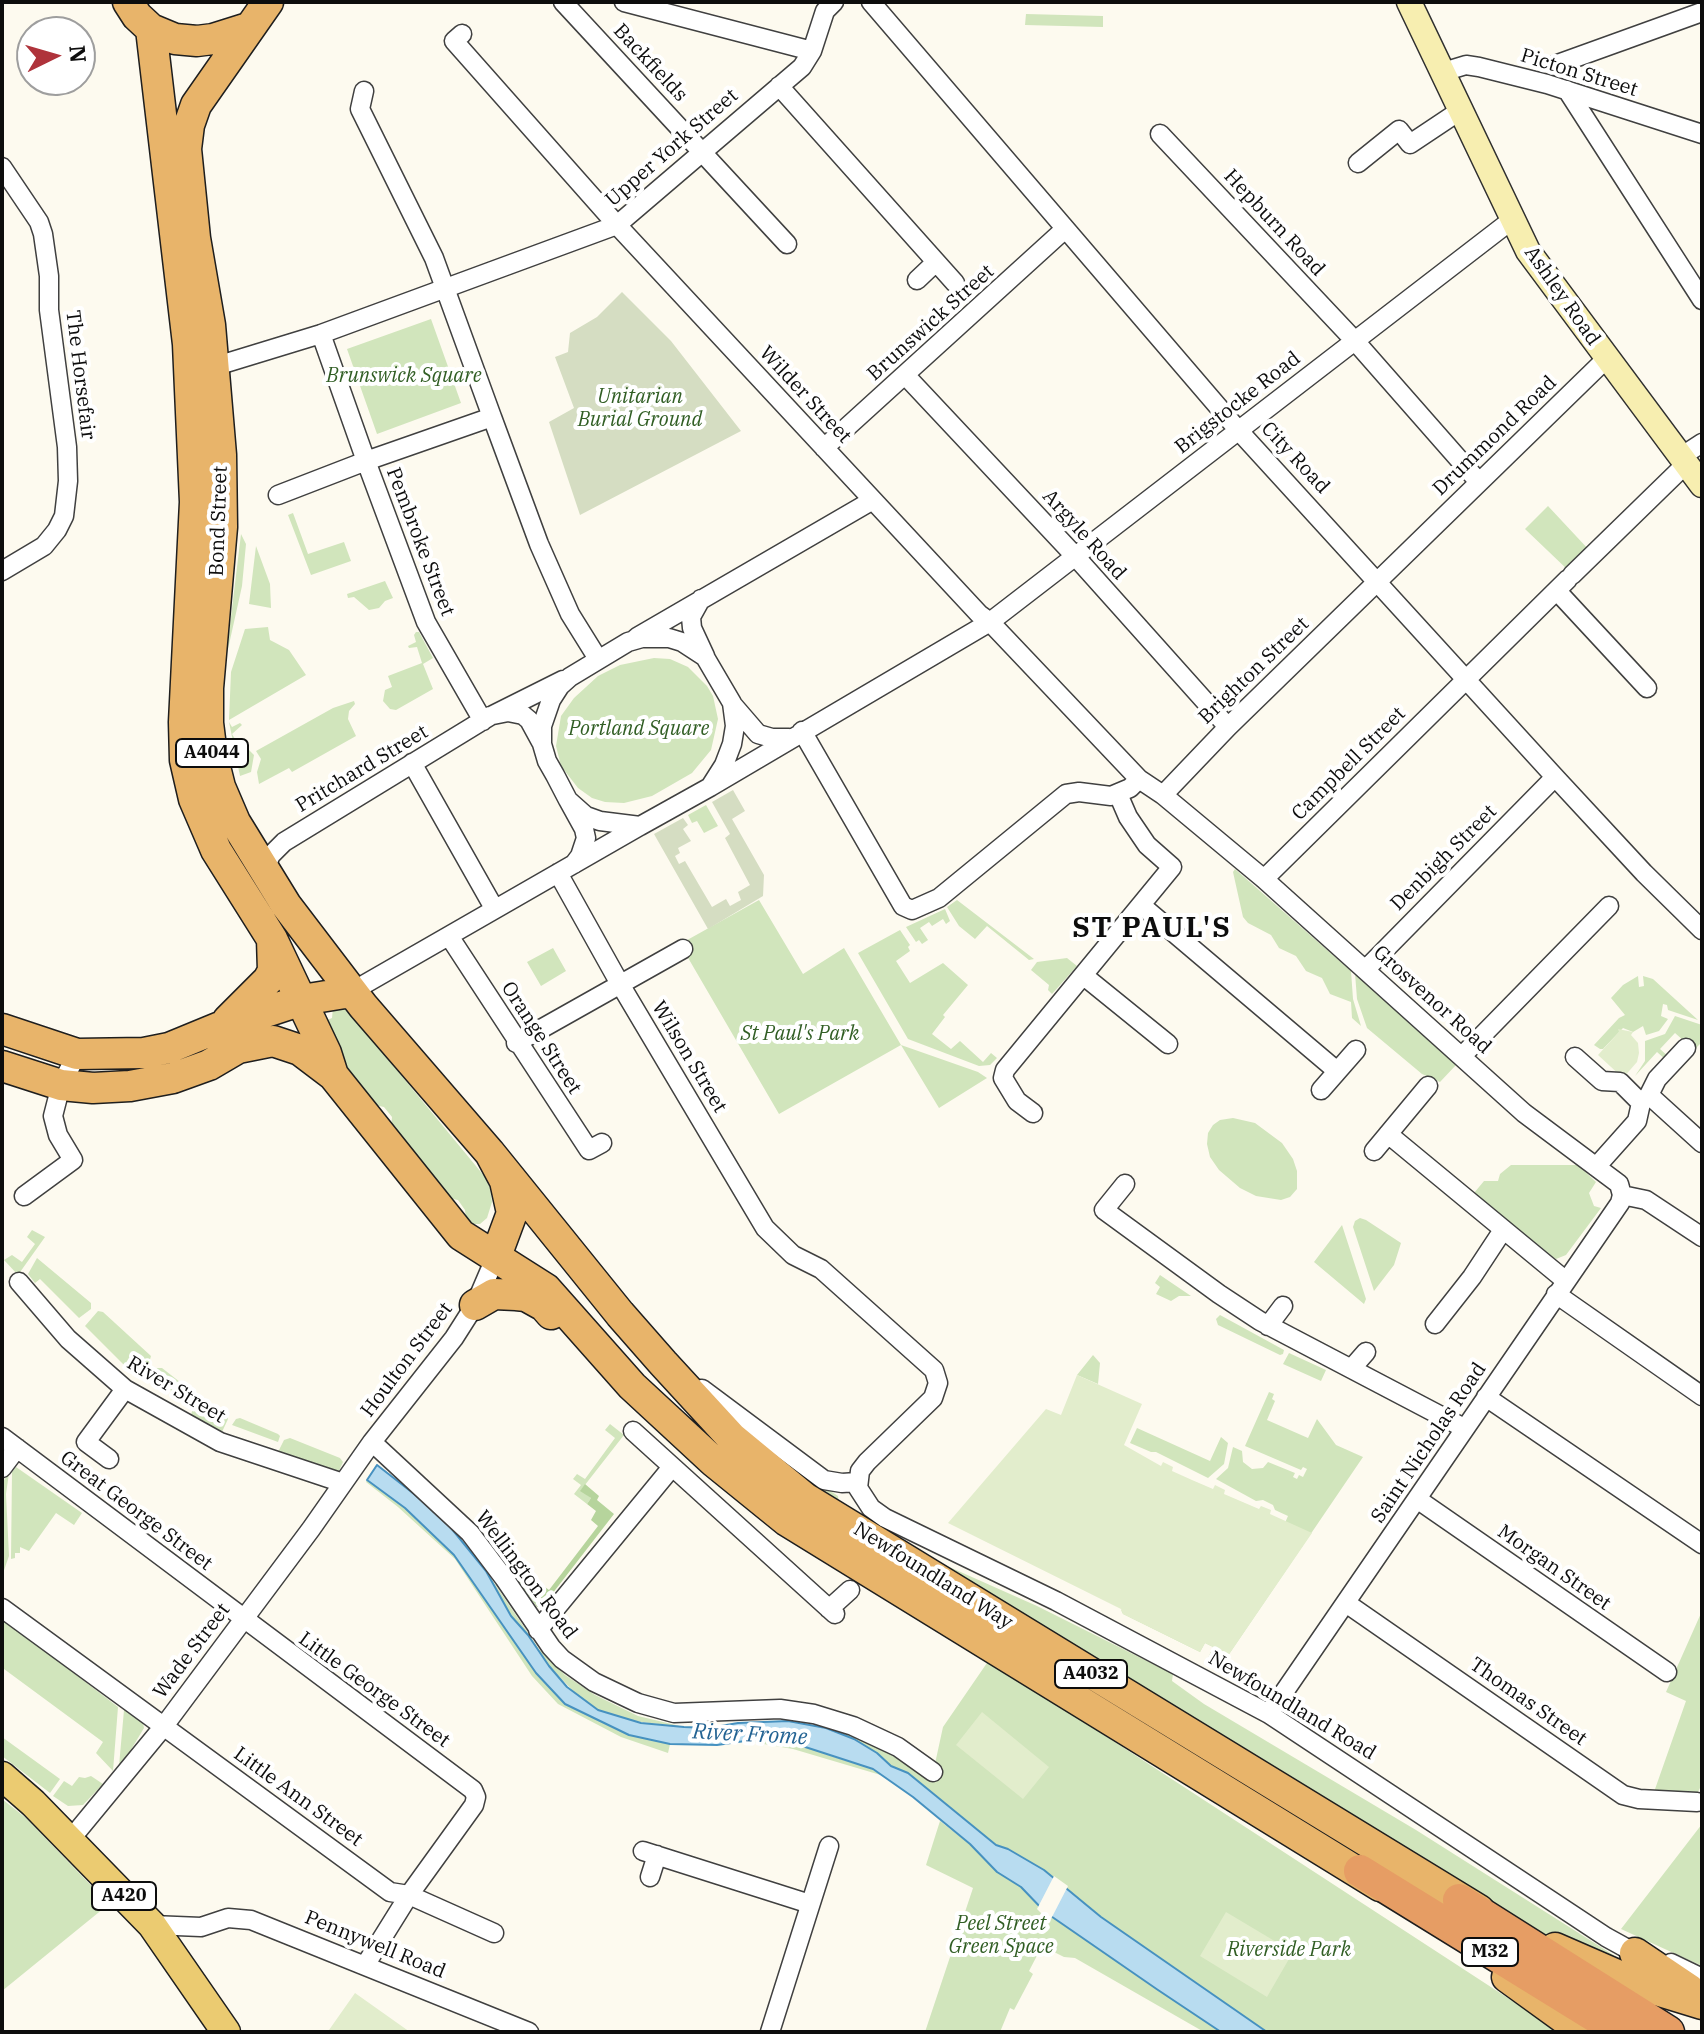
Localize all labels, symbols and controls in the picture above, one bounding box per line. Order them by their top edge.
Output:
north arrow [16,16,96,96]
street label: Backfields [608,19,692,107]
text: N [63,44,94,64]
street label: Picton Street [1518,44,1640,102]
street label: Upper York Street [601,84,743,212]
street label: Hepburn Road [1218,165,1330,281]
street label: Ashley Road [1519,242,1605,350]
street label: Brunswick Street [863,260,999,386]
street label: The Horsefair [60,309,100,441]
street label: Wilder Street [754,342,856,448]
street label: Brigstocke Road [1171,347,1305,459]
park label: Brunswick Square [326,364,482,388]
street label: Drummond Road [1428,371,1562,501]
park label: Unitarian Burial Ground [578,385,702,432]
street label: City Road [1256,417,1334,499]
street label: Pembroke Street [381,464,459,620]
street label: Bond Street [205,465,233,577]
street label: Argyle Road [1037,485,1131,585]
street label: Brighton Street [1194,612,1314,730]
street label: Campbell Street [1287,702,1411,826]
park label: Portland Square [569,717,709,741]
street label: Pritchard Street [291,720,433,818]
road number: A4044 [176,739,248,767]
street label: Denbigh Street [1386,800,1502,916]
district label: ST PAUL'S [1072,912,1232,946]
street label: Grosvenor Road [1368,941,1496,1059]
street label: Orange Street [496,977,586,1099]
street label: Wilson Street [646,997,732,1117]
park label: St Paul's Park [741,1022,859,1046]
street label: Houlton Street [356,1298,458,1422]
street label: River Street [122,1351,230,1429]
street label: Saint Nicholas Road [1366,1358,1492,1528]
street label: Great George Street [55,1446,217,1576]
street label: Wellington Road [470,1506,582,1644]
street label: Newfoundland Way [849,1517,1017,1635]
street label: Morgan Street [1493,1520,1615,1616]
street label: Wade Street [148,1599,236,1703]
street label: Little George Street [294,1627,454,1753]
street label: Newfoundland Road [1204,1646,1380,1766]
street label: Thomas Street [1465,1653,1591,1751]
road number: A4032 [1055,1660,1127,1688]
water label: River Frome [692,1719,808,1751]
street label: Little Ann Street [229,1742,367,1852]
road number: A420 [92,1882,156,1910]
street label: Pennywell Road [301,1906,449,1984]
park label: Peel Street Green Space [948,1912,1054,1959]
park label: Riverside Park [1227,1938,1351,1962]
road number: M32 [1462,1938,1518,1966]

